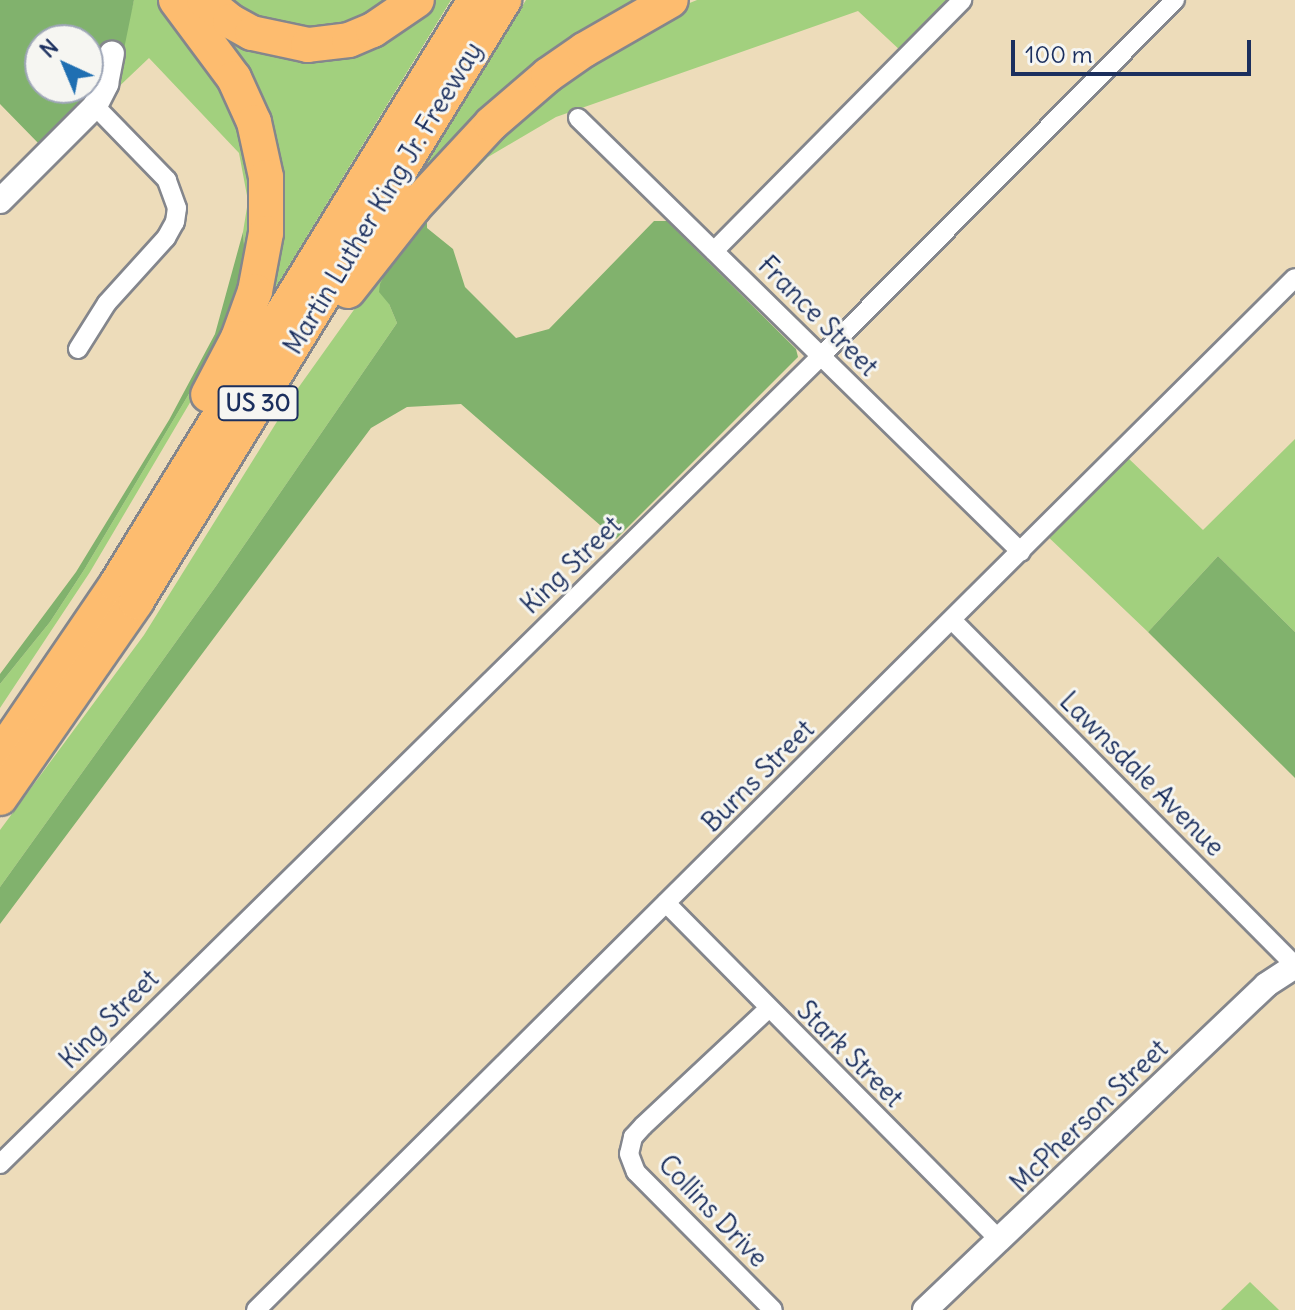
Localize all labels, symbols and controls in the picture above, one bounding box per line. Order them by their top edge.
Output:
north arrow [24,24,104,104]
scale bar [1015,24,1255,74]
text: N [34,33,64,64]
street label: Martin Luther King Jr. Freeway [277,36,489,360]
text: 100 m [1025,39,1093,69]
street label: France Street [752,250,884,382]
road number: US 30 [216,383,300,423]
street label: King Street [514,510,628,620]
street label: Lawnsdale Avenue [1053,685,1231,863]
street label: Burns Street [696,714,820,838]
street label: King Street [53,963,165,1075]
street label: Stark Street [791,995,909,1113]
street label: McPherson Street [1004,1033,1174,1199]
street label: Collins Drive [652,1149,774,1273]

